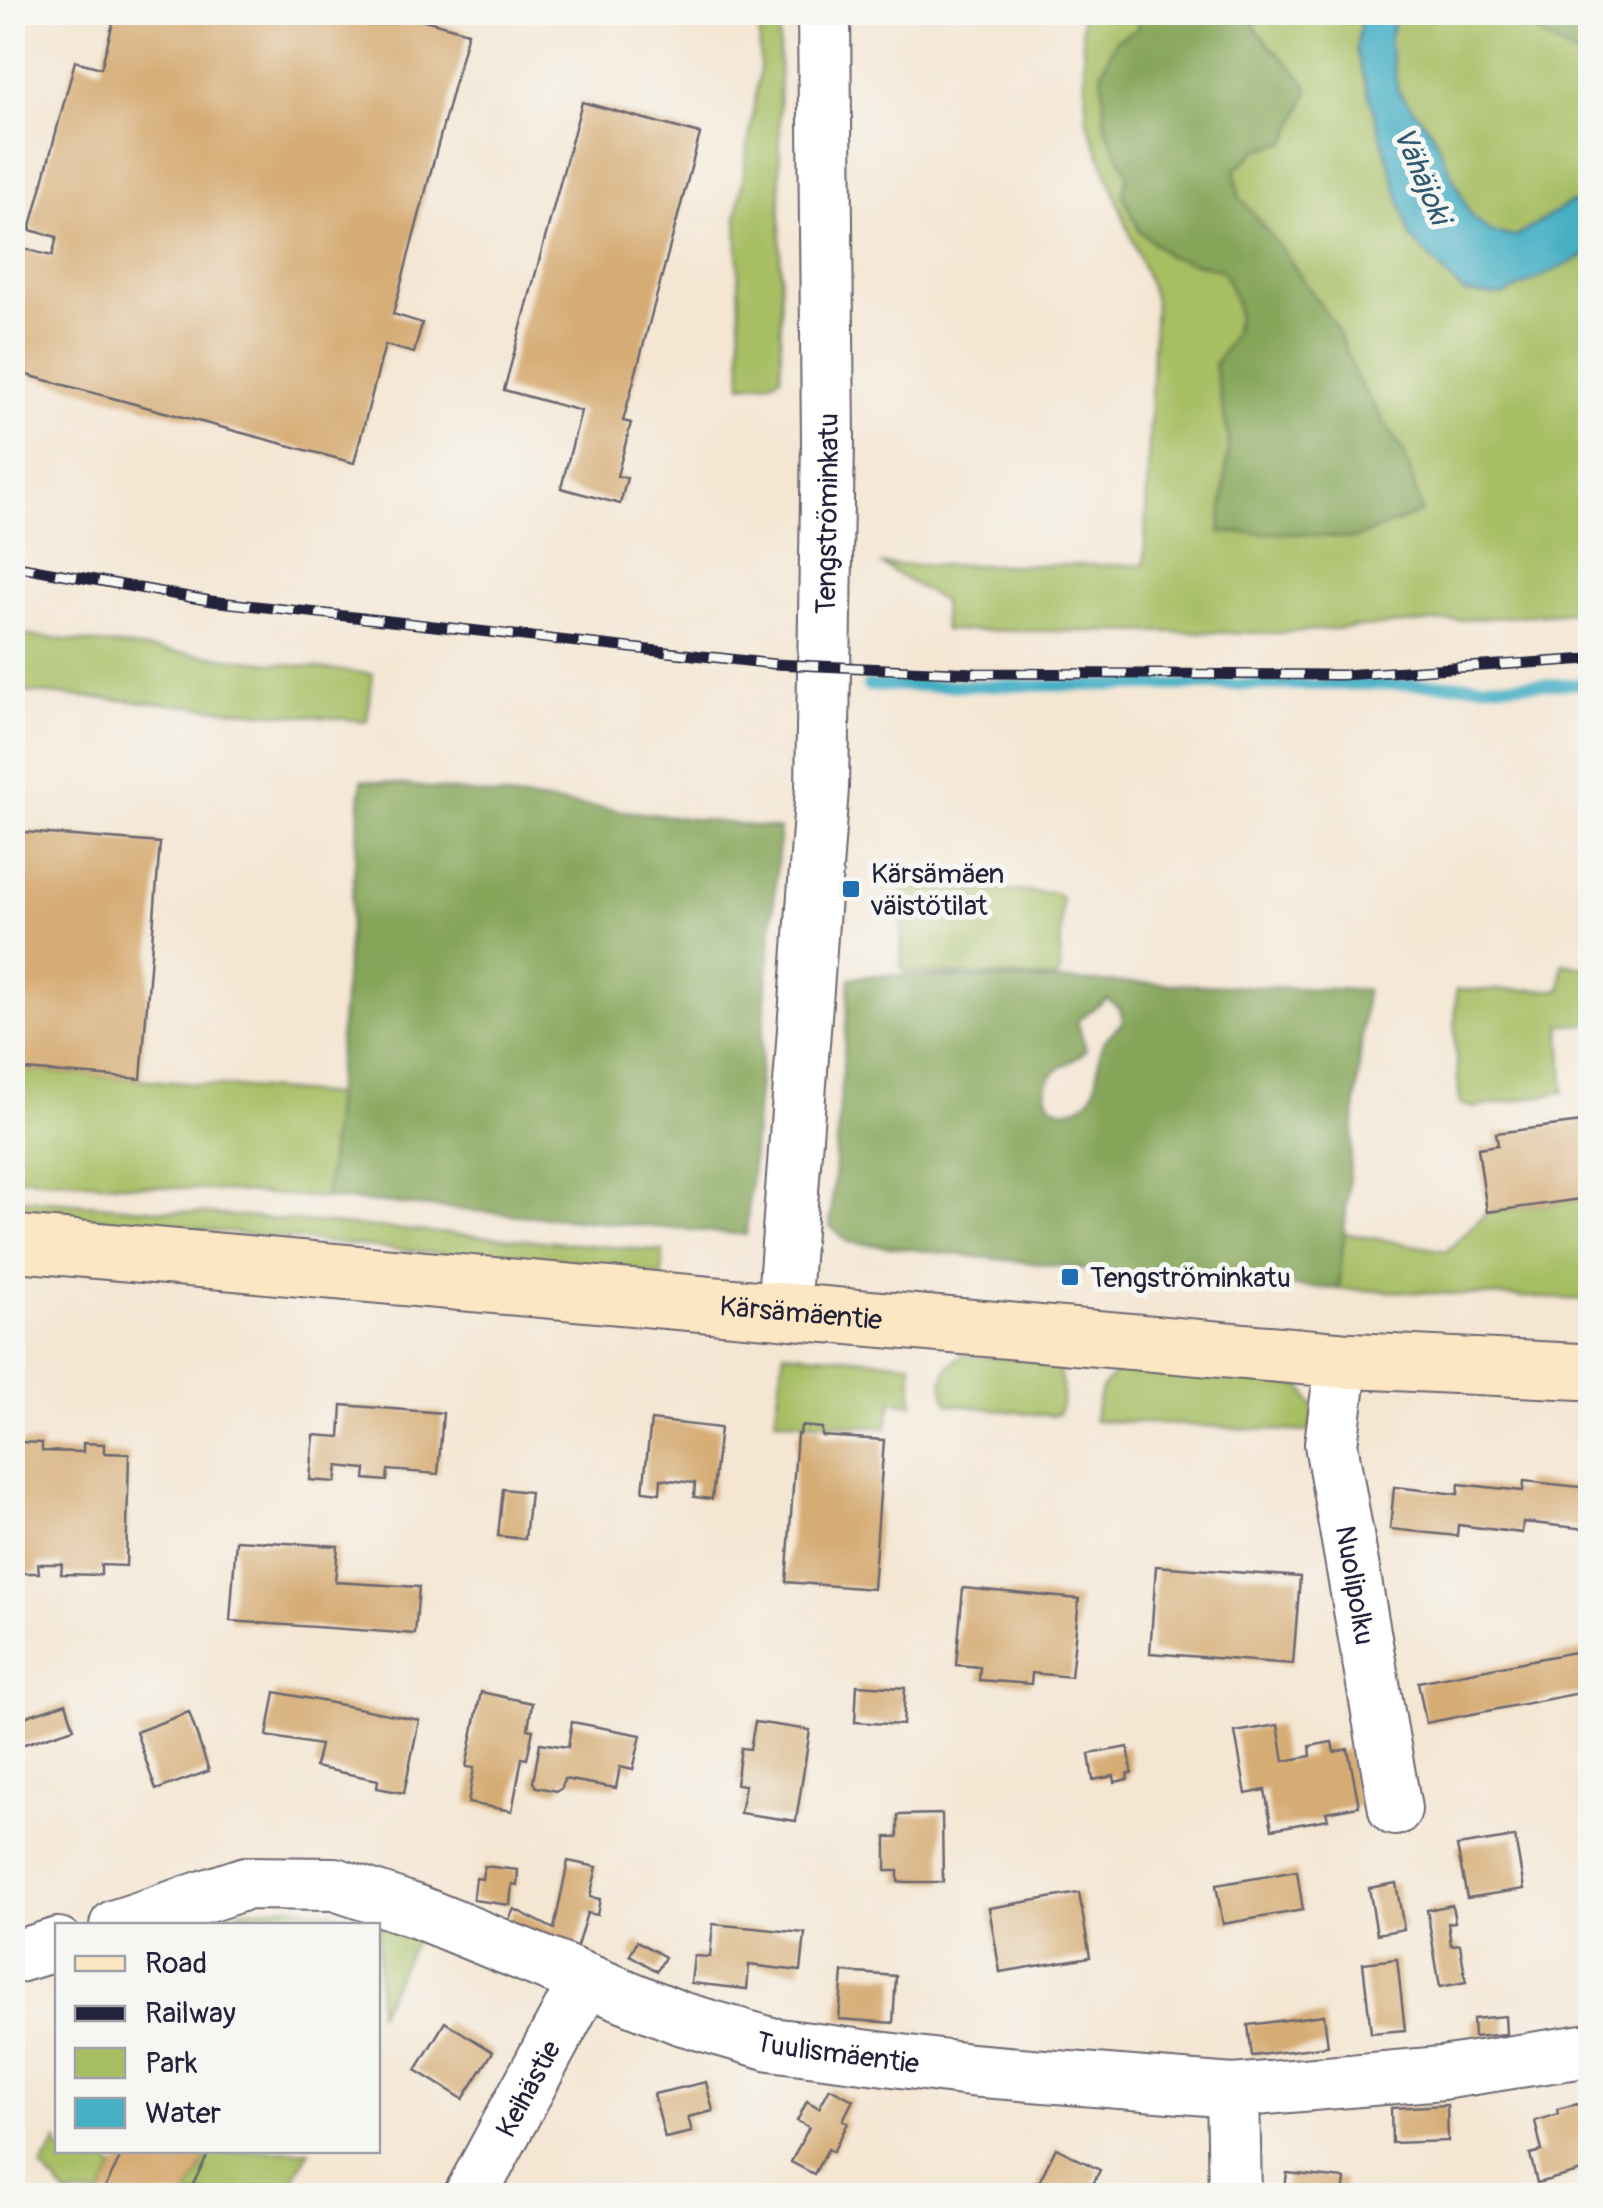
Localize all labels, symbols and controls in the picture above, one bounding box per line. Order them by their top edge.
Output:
water label: Vähäjoki [1385,121,1460,233]
street label: Tengströminkatu [809,413,847,614]
place label: Kärsämäen väistötilat [870,857,1004,924]
marker: Kärsämäen väistötilat [840,878,862,900]
place label: Tengströminkatu [1090,1261,1291,1296]
marker: Tengströminkatu [1059,1266,1081,1288]
street label: Kärsämäentie [718,1289,884,1338]
street label: Nuolipolku [1327,1523,1382,1648]
legend [55,1923,380,2153]
text: Road [145,1945,207,1982]
text: Railway [145,1995,236,2032]
street label: Tuulismäentie [751,2025,921,2082]
street label: Keihästie [489,2035,569,2144]
text: Park [145,2045,198,2082]
text: Water [145,2095,222,2132]

